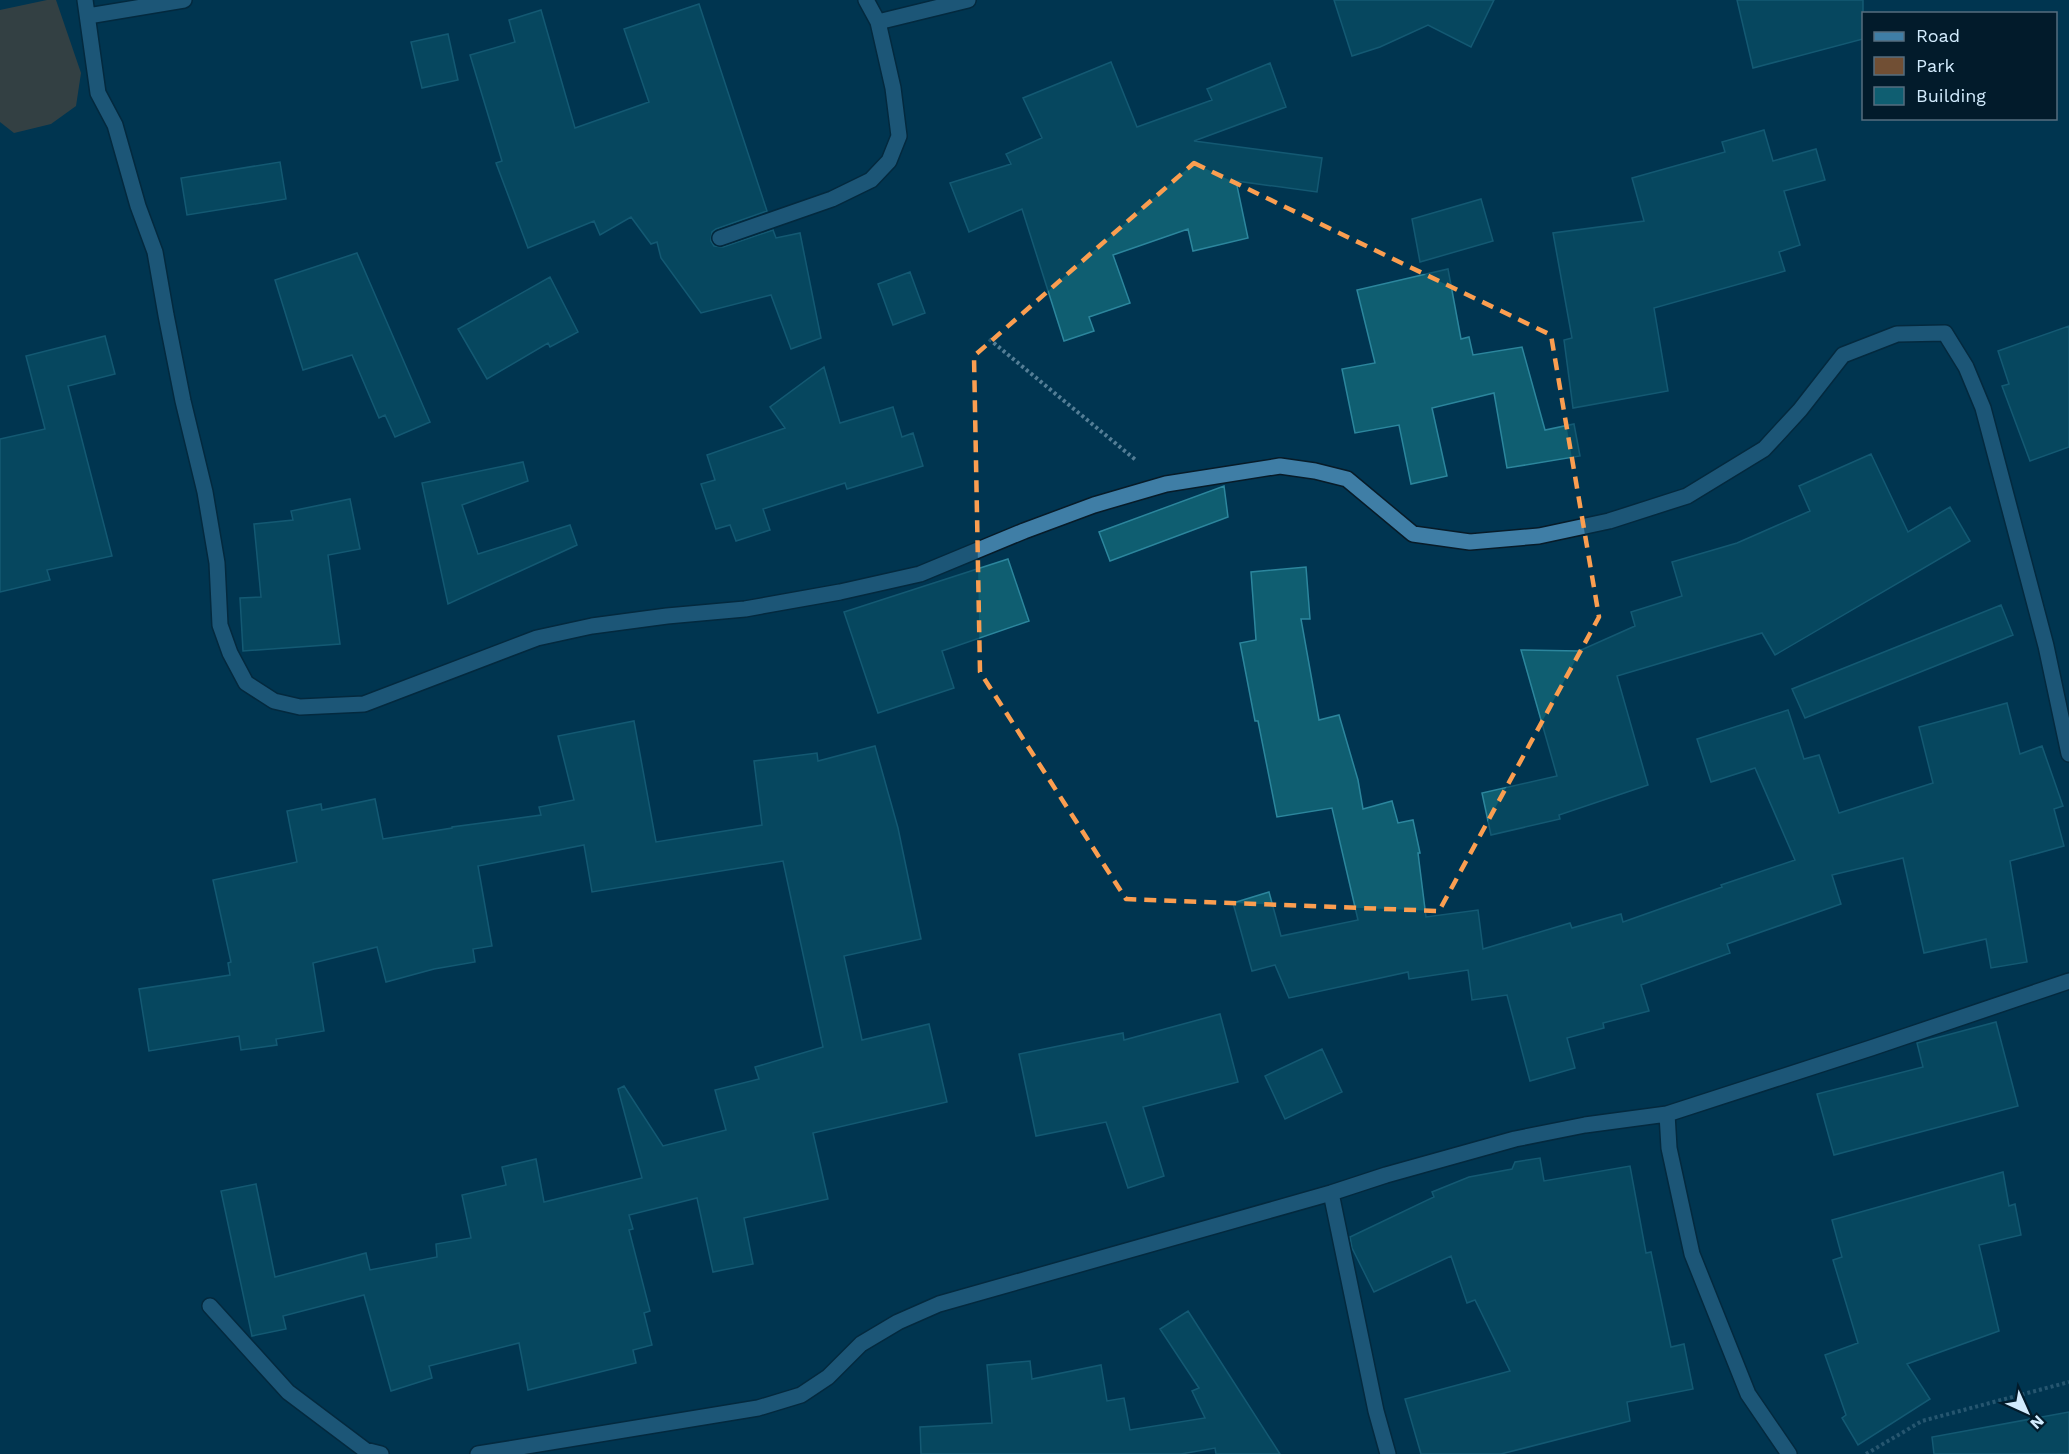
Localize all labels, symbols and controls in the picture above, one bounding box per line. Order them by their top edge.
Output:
legend [1862,12,2057,120]
text: Road [1916,25,1960,46]
text: Park [1916,55,1955,76]
text: Building [1916,85,1986,106]
north arrow [1997,1382,2057,1442]
text: N [2026,1411,2048,1433]

